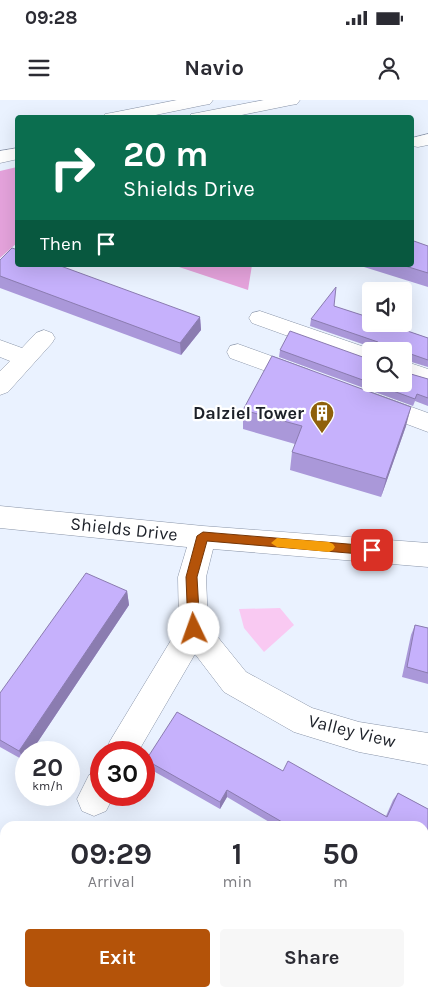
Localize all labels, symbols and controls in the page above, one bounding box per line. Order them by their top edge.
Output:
text: 09:28 [25,7,78,29]
icon: menu [25,54,53,82]
icon: person [375,54,403,82]
text: Navio [184,55,244,81]
text: 20 m [123,134,208,175]
icon: right [40,135,105,200]
text: Shields Drive [123,176,255,202]
icon: arrive [92,230,120,258]
text: Then [40,233,82,255]
map controls [362,282,412,392]
button: sound [362,282,412,332]
button: search [362,342,412,392]
building icon: Dalziel Tower [309,400,335,434]
place label: Dalziel Tower [193,402,304,424]
street label: Shields Drive [69,512,179,546]
pin [351,529,393,571]
icon: arrive [358,536,386,564]
position arrow [167,602,219,654]
street label: Valley View [306,710,398,752]
speed limit sign: 30 [90,741,155,806]
text: 20 [32,753,63,782]
text: km/h [32,779,63,793]
text: 09:29 [70,836,152,872]
text: 1 [232,836,243,872]
text: 50 [322,836,359,872]
text: Arrival [88,872,135,891]
text: min [222,872,252,891]
text: m [333,872,348,891]
button: Exit [25,929,210,987]
button: Share [220,929,404,987]

